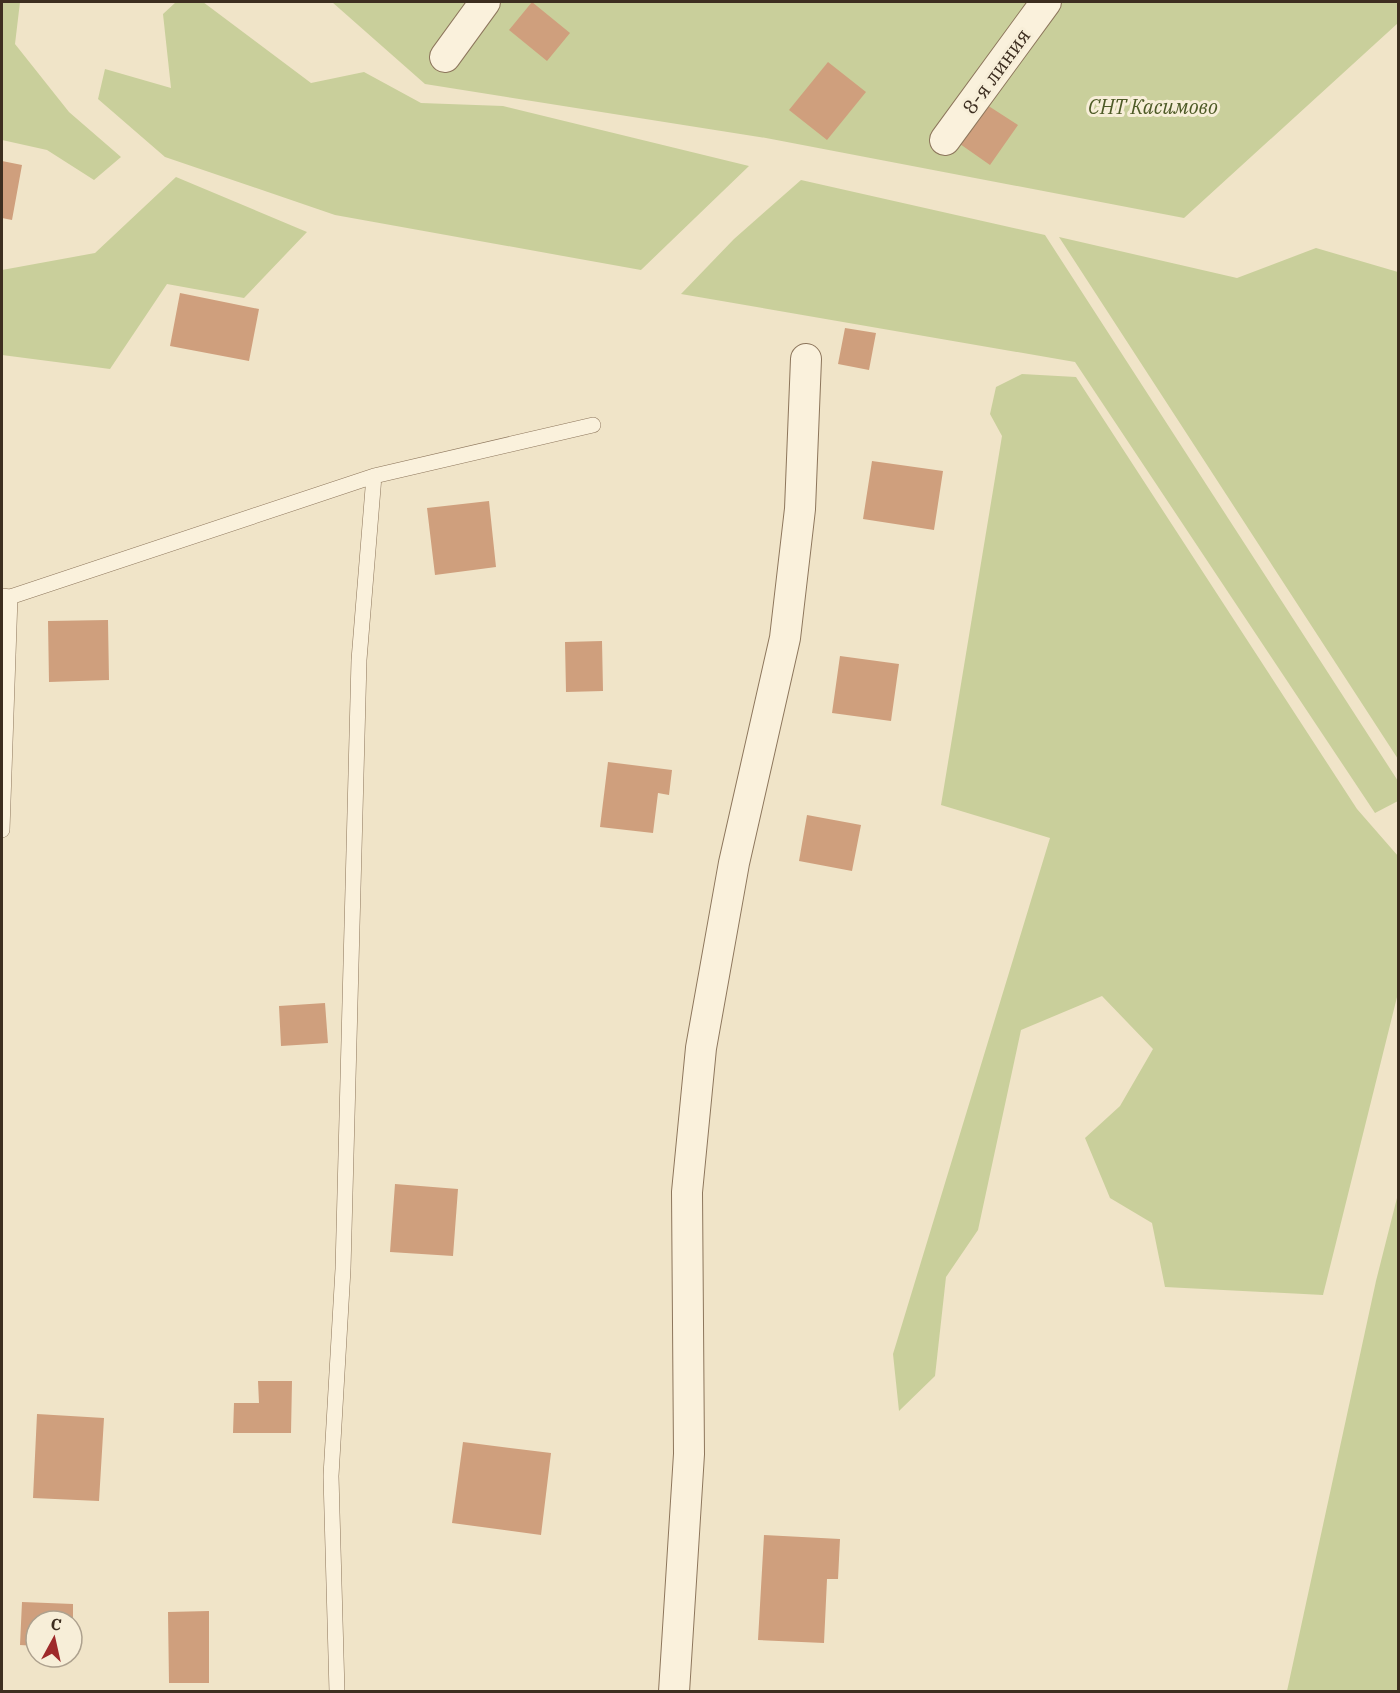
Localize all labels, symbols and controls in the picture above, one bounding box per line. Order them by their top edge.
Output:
street label: 8-я линия [956,23,1036,119]
park label: СНТ Касимово [1088,93,1218,120]
north arrow [24,1609,84,1669]
text: С [49,1614,63,1635]

